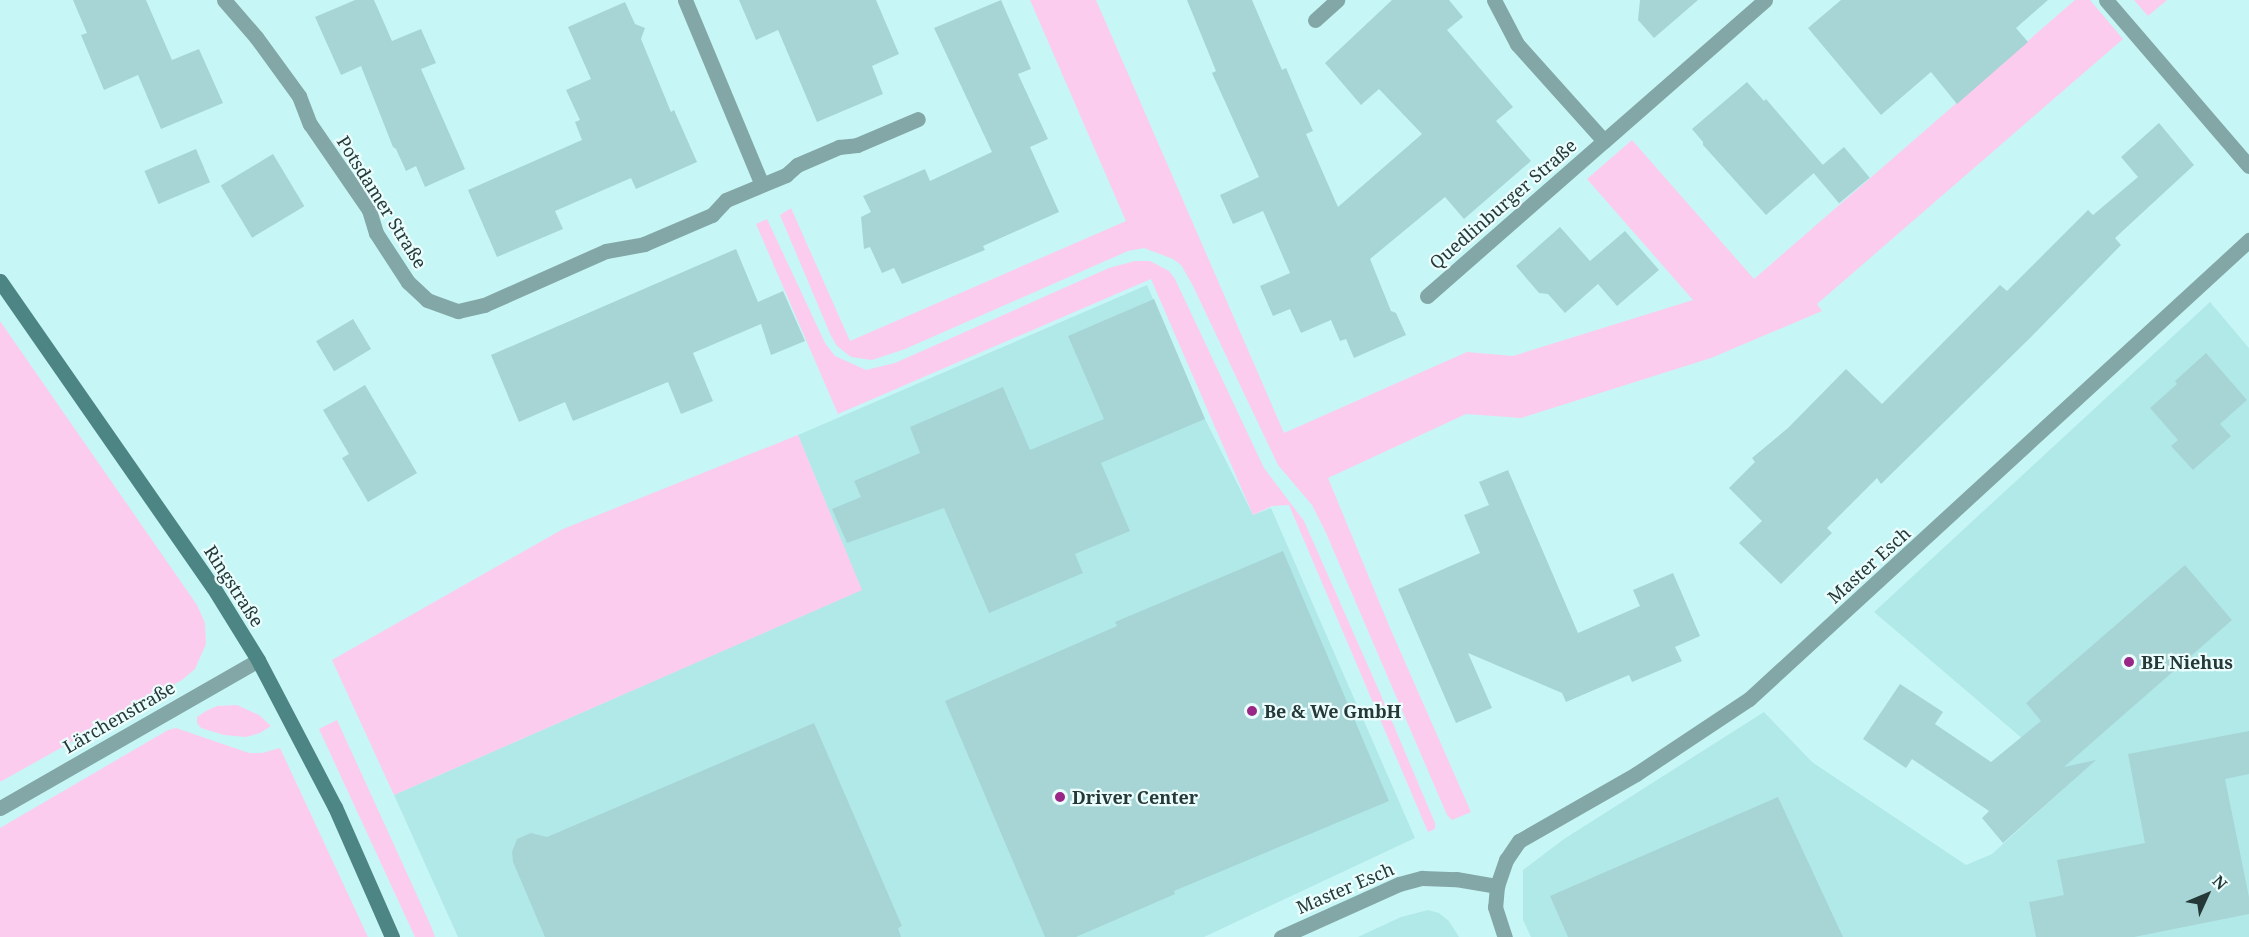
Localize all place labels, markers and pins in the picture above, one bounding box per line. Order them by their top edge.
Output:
place label: BE Niehus [2141,651,2233,673]
marker: BE Niehus [2122,655,2136,669]
place label: Be & We GmbH [1264,700,1401,722]
marker: Be & We GmbH [1245,704,1259,718]
place label: Driver Center [1072,786,1198,808]
marker: Driver Center [1053,790,1067,804]

